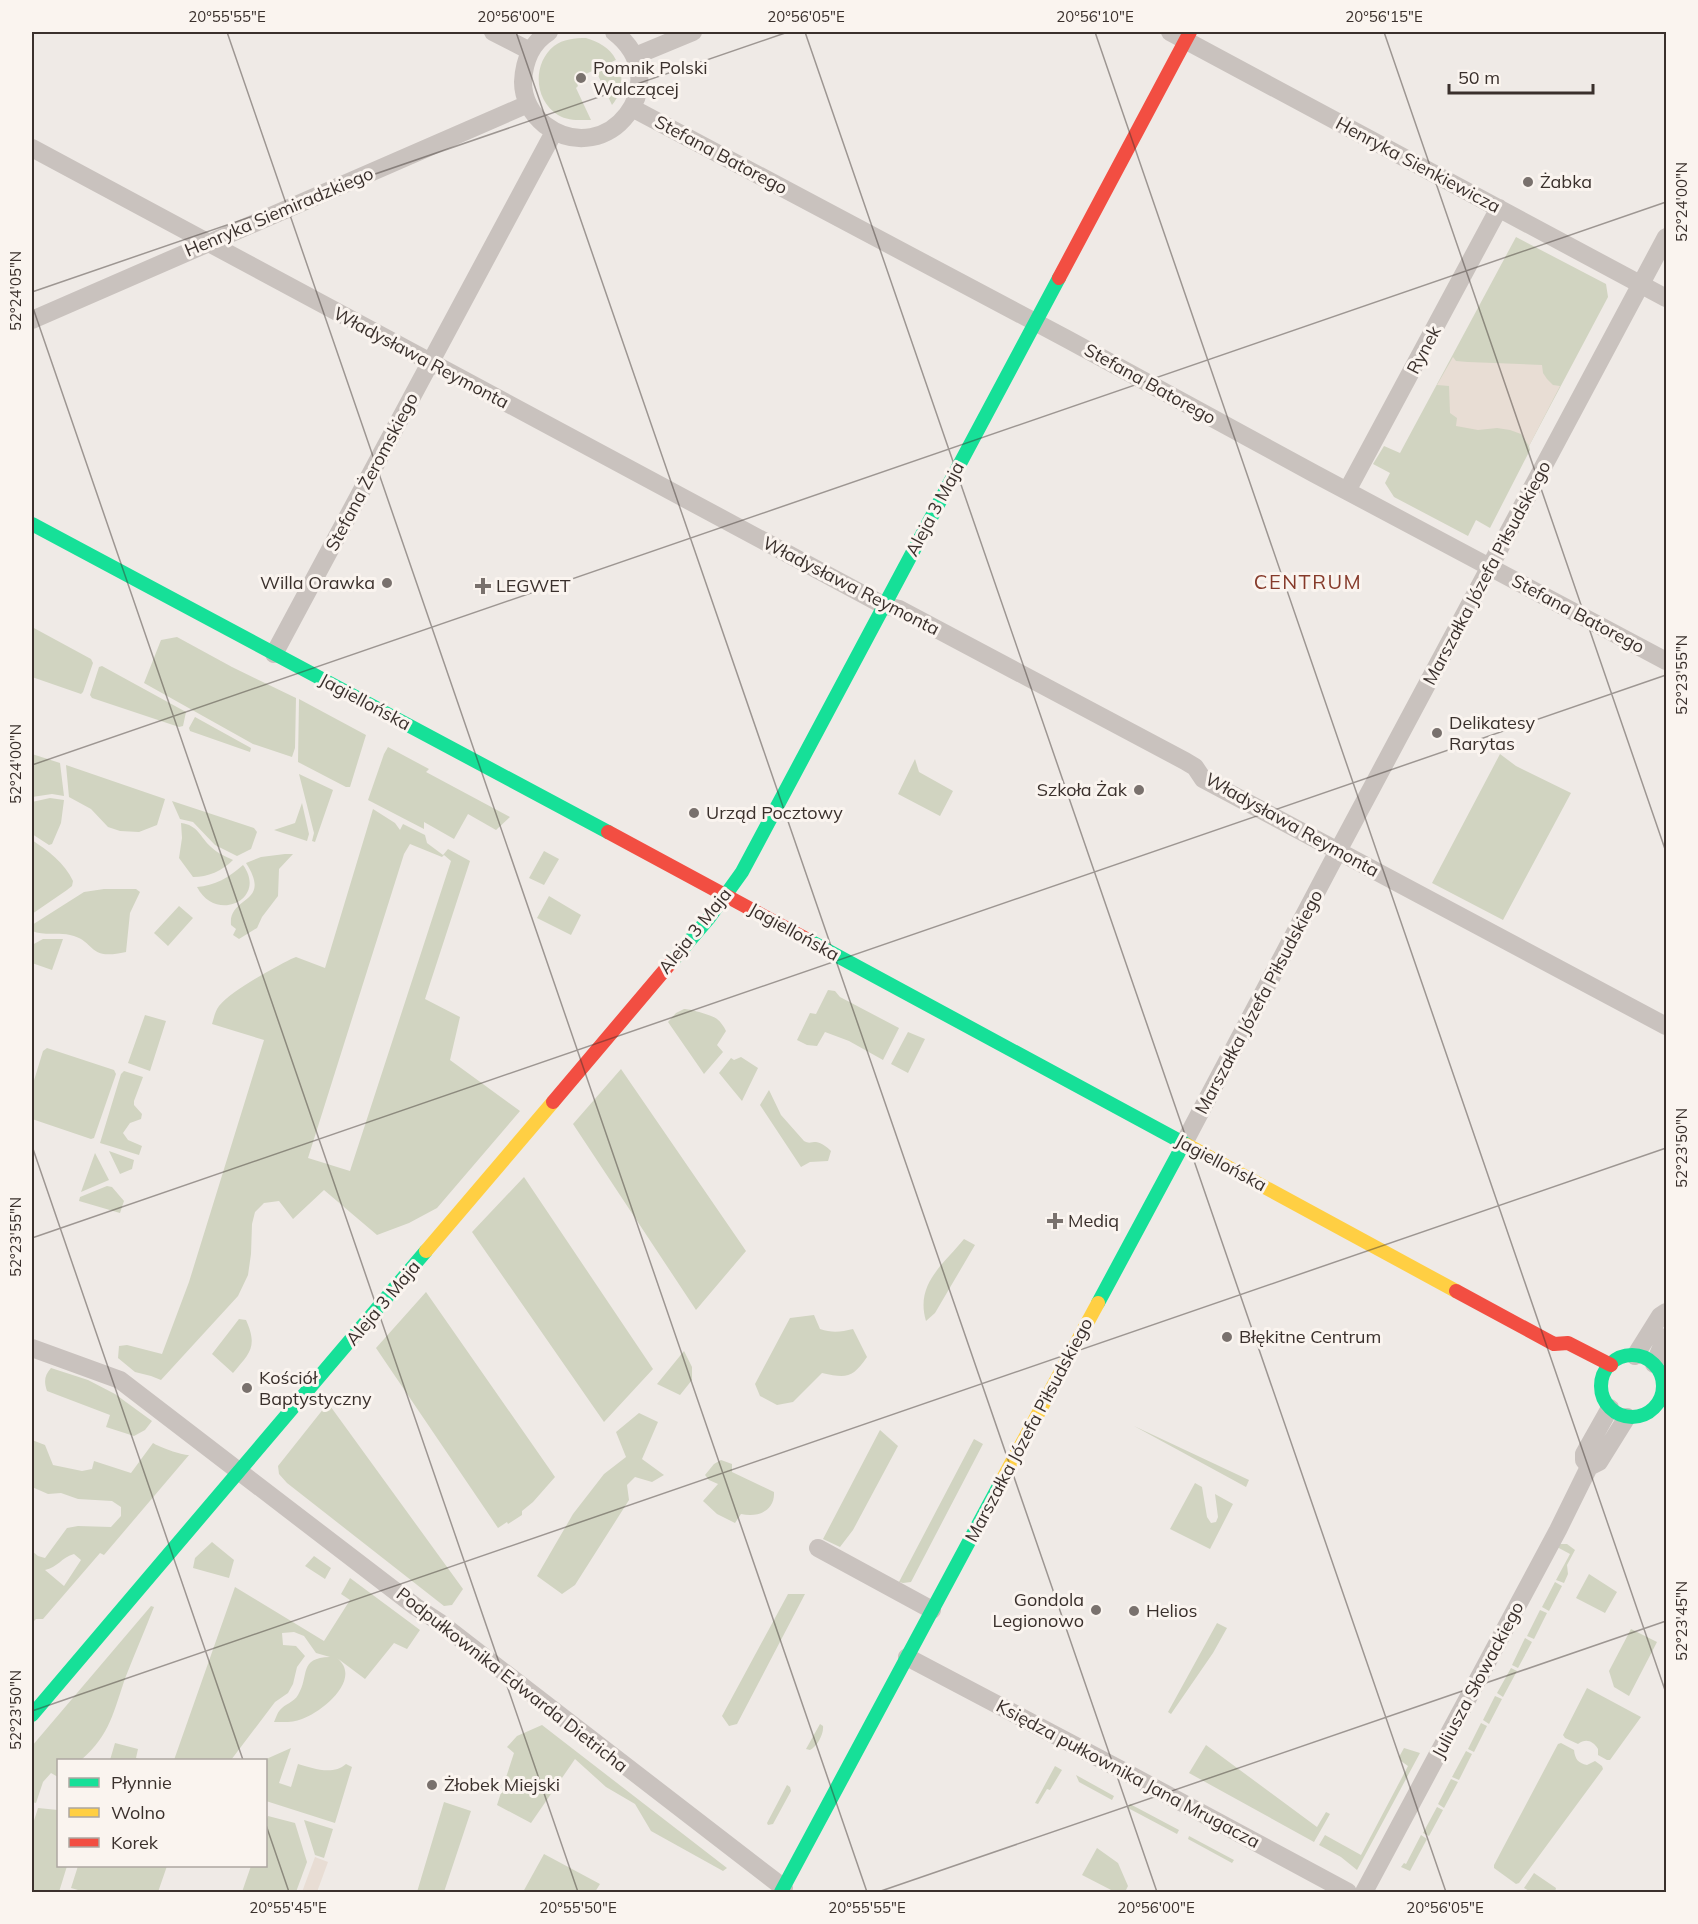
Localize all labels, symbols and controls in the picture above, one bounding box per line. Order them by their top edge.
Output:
text: 20°55'55"E [188,7,266,26]
text: 20°56'00"E [477,7,555,26]
text: 20°56'05"E [767,7,845,26]
text: 20°56'10"E [1056,7,1134,26]
text: 20°56'15"E [1345,7,1423,26]
place label: Pomnik Polski Walczącej [593,56,708,100]
scale bar [1449,57,1593,95]
text: 50 m [1458,66,1500,89]
marker: Pomnik Polski Walczącej [574,71,588,85]
street label: Stefana Batorego [651,110,791,199]
street label: Henryka Sienkiewicza [1332,111,1505,218]
street label: Henryka Siemiradzkiego [181,161,377,262]
text: 52°24'00"N [1672,162,1691,242]
place label: Żabka [1540,170,1592,193]
marker: Żabka [1521,175,1535,189]
text: 52°24'05"N [6,251,25,331]
street label: Władysława Reymonta [330,302,513,414]
street label: Rynek [1401,321,1446,378]
street label: Stefana Batorego [1080,338,1220,429]
street label: Stefana Żeromskiego [320,389,423,555]
street label: Aleja 3 Maja [900,457,969,560]
street label: Marszałka Józefa Piłsudskiego [1418,457,1556,689]
street label: Władysława Reymonta [759,531,943,640]
district label: CENTRUM [1254,569,1362,594]
street label: Stefana Batorego [1508,569,1648,658]
place label: Willa Orawka [260,571,375,594]
place label: LEGWET [496,574,571,597]
marker: Willa Orawka [380,576,394,590]
marker: LEGWET [474,577,492,595]
text: 52°23'55"N [1672,635,1691,715]
street label: Jagiellońska [316,668,415,735]
place label: Delikatesy Rarytas [1449,711,1536,755]
text: 52°24'00"N [6,724,25,804]
marker: Delikatesy Rarytas [1430,726,1444,740]
street label: Władysława Reymonta [1201,767,1383,882]
place label: Szkoła Żak [1037,778,1128,801]
marker: Szkoła Żak [1132,783,1146,797]
place label: Urząd Pocztowy [706,801,843,824]
marker: Urząd Pocztowy [687,806,701,820]
street label: Aleja 3 Maja [653,883,736,978]
street label: Marszałka Józefa Piłsudskiego [1190,886,1328,1118]
street label: Jagiellońska [745,897,844,966]
text: 52°23'50"N [1672,1108,1691,1188]
street label: Jagiellońska [1172,1129,1271,1196]
text: 52°23'55"N [6,1197,25,1277]
place label: Mediq [1068,1209,1119,1232]
marker: Mediq [1046,1212,1064,1230]
street label: Aleja 3 Maja [340,1255,425,1350]
street label: Marszałka Józefa Piłsudskiego [960,1314,1098,1546]
place label: Błękitne Centrum [1239,1325,1381,1348]
marker: Błękitne Centrum [1220,1330,1234,1344]
place label: Kościół Baptystyczny [259,1366,372,1410]
marker: Kościół Baptystyczny [240,1381,254,1395]
text: 52°23'45"N [1672,1581,1691,1661]
street label: Podpułkownika Edwarda Dietricha [392,1582,633,1777]
place label: Gondola Legionowo [993,1588,1084,1632]
street label: Juliusza Słowackiego [1427,1597,1529,1762]
place label: Helios [1146,1599,1197,1622]
marker: Gondola Legionowo [1089,1603,1103,1617]
marker: Helios [1127,1604,1141,1618]
text: 52°23'50"N [6,1670,25,1750]
street label: Księdza pułkownika Jana Mrugacza [992,1694,1264,1853]
legend [57,1759,267,1867]
text: Płynnie [111,1771,172,1794]
place label: Żłobek Miejski [444,1773,560,1796]
marker: Żłobek Miejski [425,1778,439,1792]
text: Wolno [111,1801,165,1824]
text: Korek [111,1831,159,1854]
text: 20°55'45"E [249,1898,327,1917]
text: 20°55'50"E [539,1898,617,1917]
text: 20°55'55"E [828,1898,906,1917]
text: 20°56'00"E [1117,1898,1195,1917]
text: 20°56'05"E [1406,1898,1484,1917]

